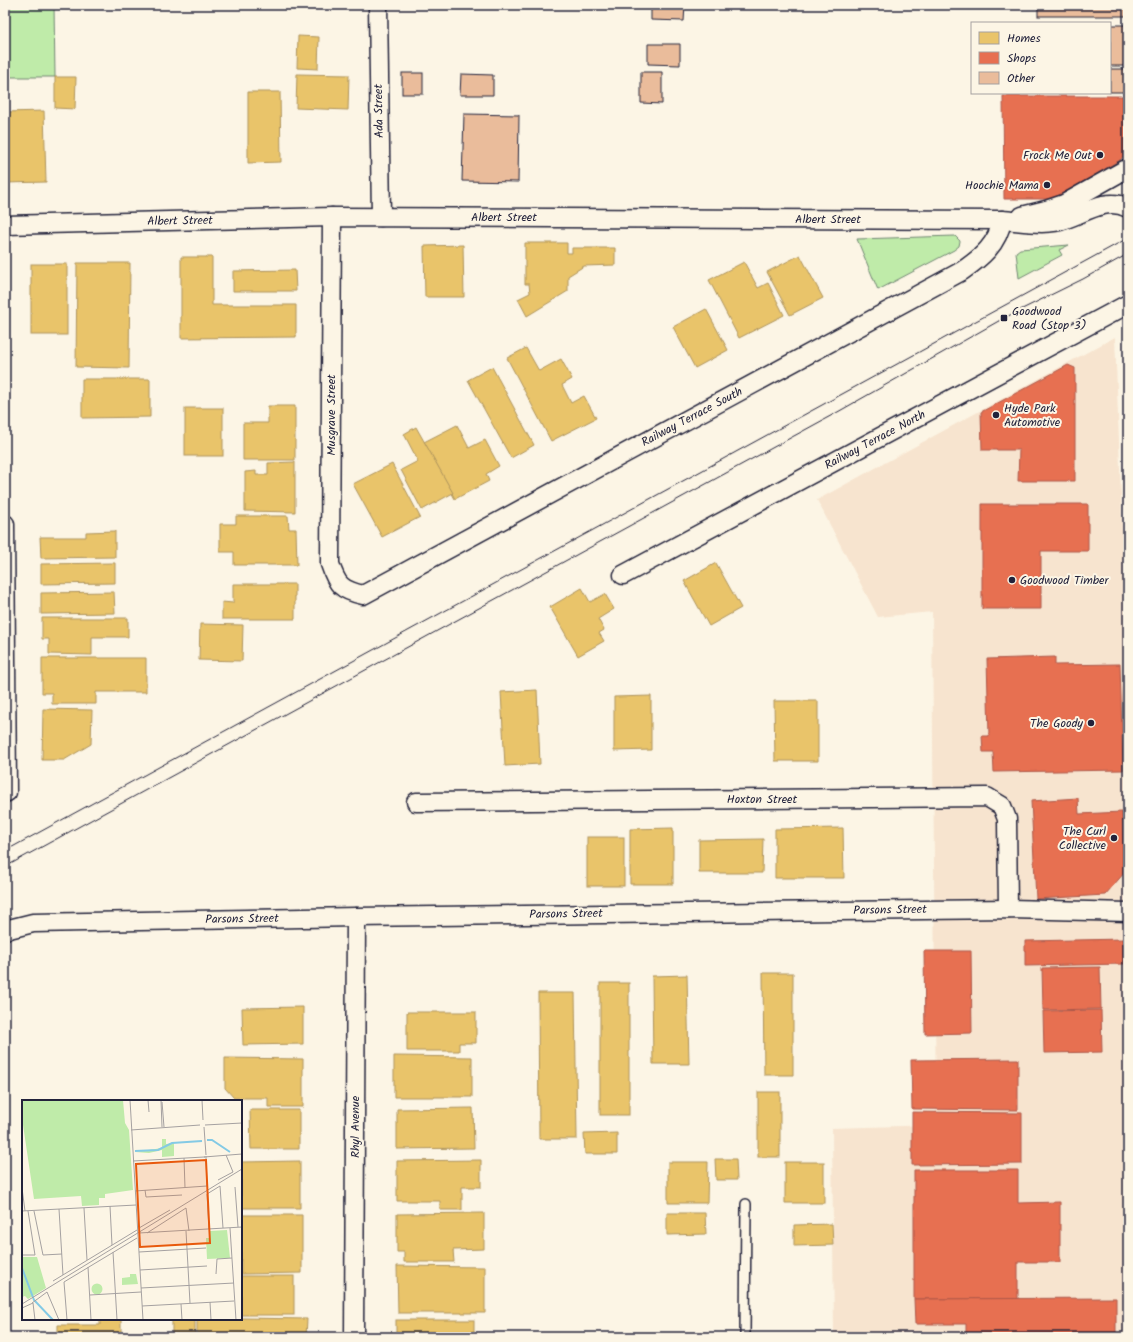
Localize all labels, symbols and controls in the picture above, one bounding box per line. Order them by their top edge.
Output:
legend [971,22,1111,94]
text: Homes [1007,29,1041,48]
text: Shops [1007,49,1036,68]
text: Other [1007,69,1036,88]
street label: Ada Street [369,83,389,138]
place label: Frock Me Out [1023,146,1092,165]
marker: Frock Me Out [1095,150,1105,160]
place label: Hoochie Mama [965,176,1039,195]
marker: Hoochie Mama [1042,180,1052,190]
street label: Albert Street [471,208,537,227]
street label: Albert Street [795,210,861,229]
street label: Albert Street [147,211,213,231]
place label: Goodwood Road (Stop 3) [1012,302,1087,335]
marker: Goodwood Road (Stop 3) [999,313,1009,323]
street label: Musgrave Street [322,374,341,456]
street label: Railway Terrace South [638,382,746,452]
place label: Hyde Park Automotive [1004,399,1061,432]
street label: Railway Terrace North [821,405,929,475]
marker: Hyde Park Automotive [991,410,1001,420]
place label: Goodwood Timber [1020,571,1109,590]
marker: Goodwood Timber [1007,575,1017,585]
place label: The Goody [1030,714,1083,733]
marker: The Goody [1086,718,1096,728]
street label: Hoxton Street [727,790,798,809]
place label: The Curl Collective [1059,822,1107,855]
marker: The Curl Collective [1109,833,1119,843]
street label: Parsons Street [853,900,927,920]
street label: Parsons Street [529,904,603,924]
street label: Parsons Street [205,909,279,929]
street label: Rhyl Avenue [346,1095,365,1158]
inset map [22,1100,242,1320]

